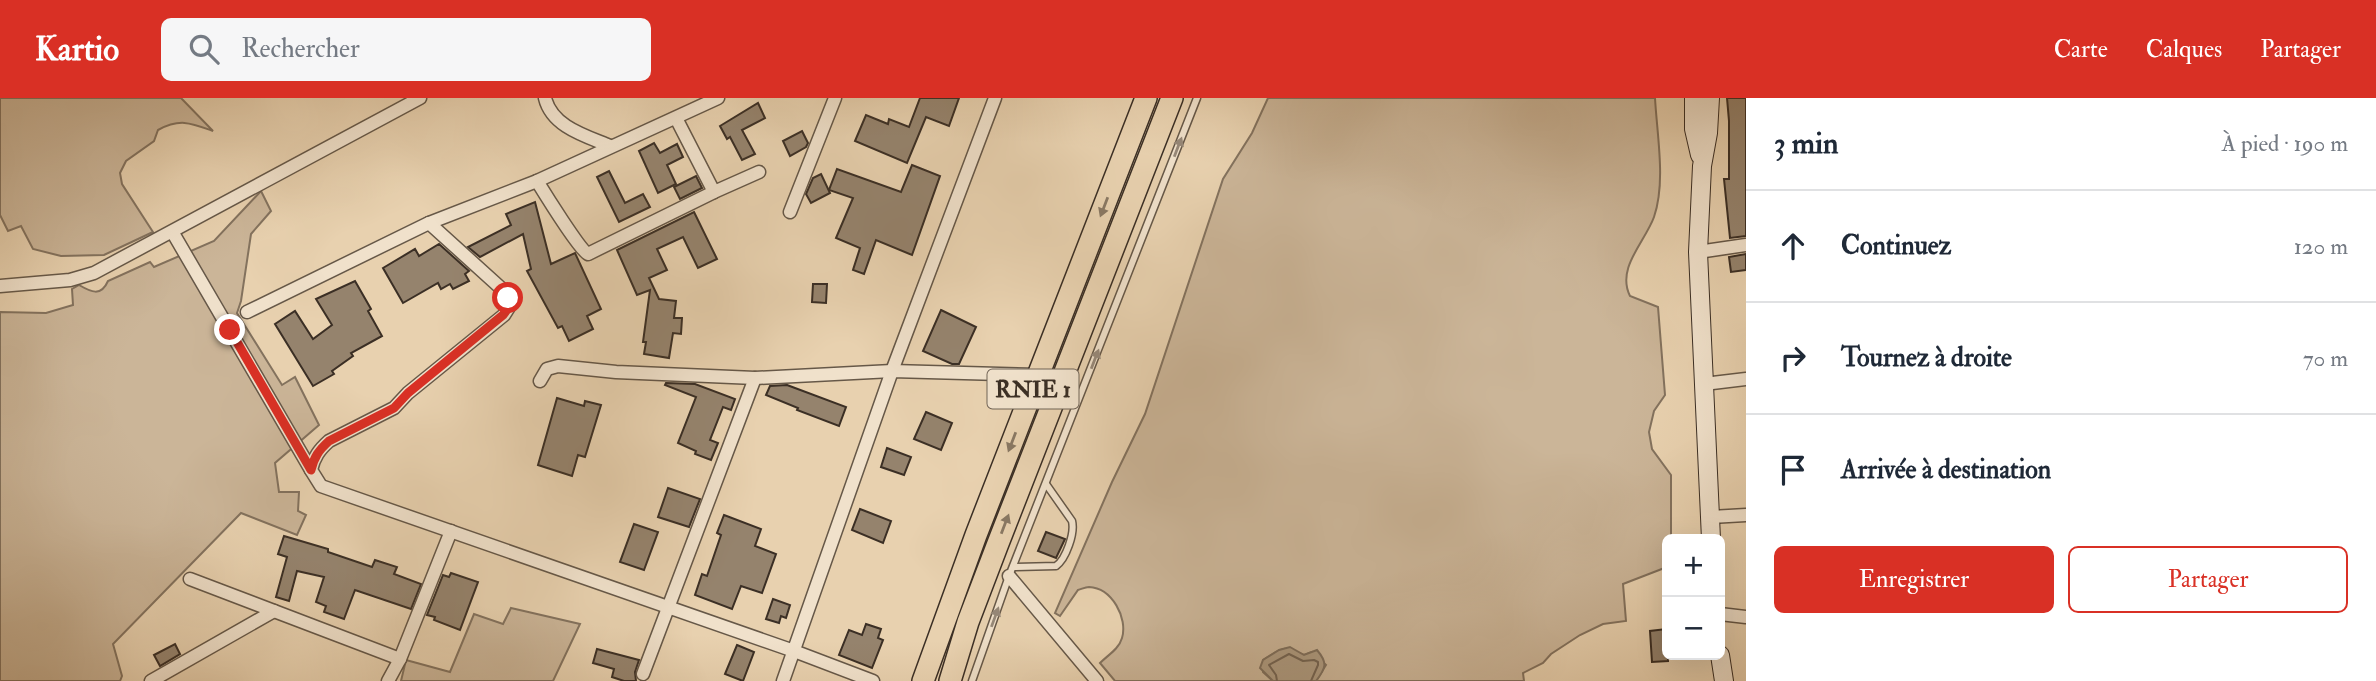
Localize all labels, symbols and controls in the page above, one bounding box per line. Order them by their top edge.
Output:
search box [161,18,651,81]
text: Kartio [35,29,119,70]
icon: search [185,30,223,68]
text: Rechercher [241,33,360,65]
text: Carte [2054,34,2108,65]
text: Calques [2146,34,2222,65]
text: Partager [2260,34,2341,65]
text: 3 min [1774,125,1839,162]
text: À pied · 190 m [2222,129,2348,158]
one-way arrow [1172,136,1183,157]
one-way arrow [1098,197,1109,218]
icon: ahead [1774,227,1812,265]
text: Continuez [1841,230,1951,262]
text: 120 m [2294,232,2348,261]
route start [492,282,523,313]
route end [214,314,245,345]
icon: right [1774,339,1812,377]
text: Tournez à droite [1841,342,2012,374]
text: 70 m [2303,344,2348,373]
one-way arrow [1089,348,1100,369]
road number: RNIE 1 [988,370,1078,408]
one-way arrow [1007,432,1018,453]
icon: arrive [1774,451,1812,489]
text: Arrivée à destination [1841,454,2051,486]
one-way arrow [1000,514,1011,535]
map controls [1662,534,1725,660]
button: + [1662,534,1725,597]
button: Enregistrer [1774,546,2054,613]
button: Partager [2068,546,2348,613]
button: − [1662,597,1725,660]
one-way arrow [990,606,1001,627]

